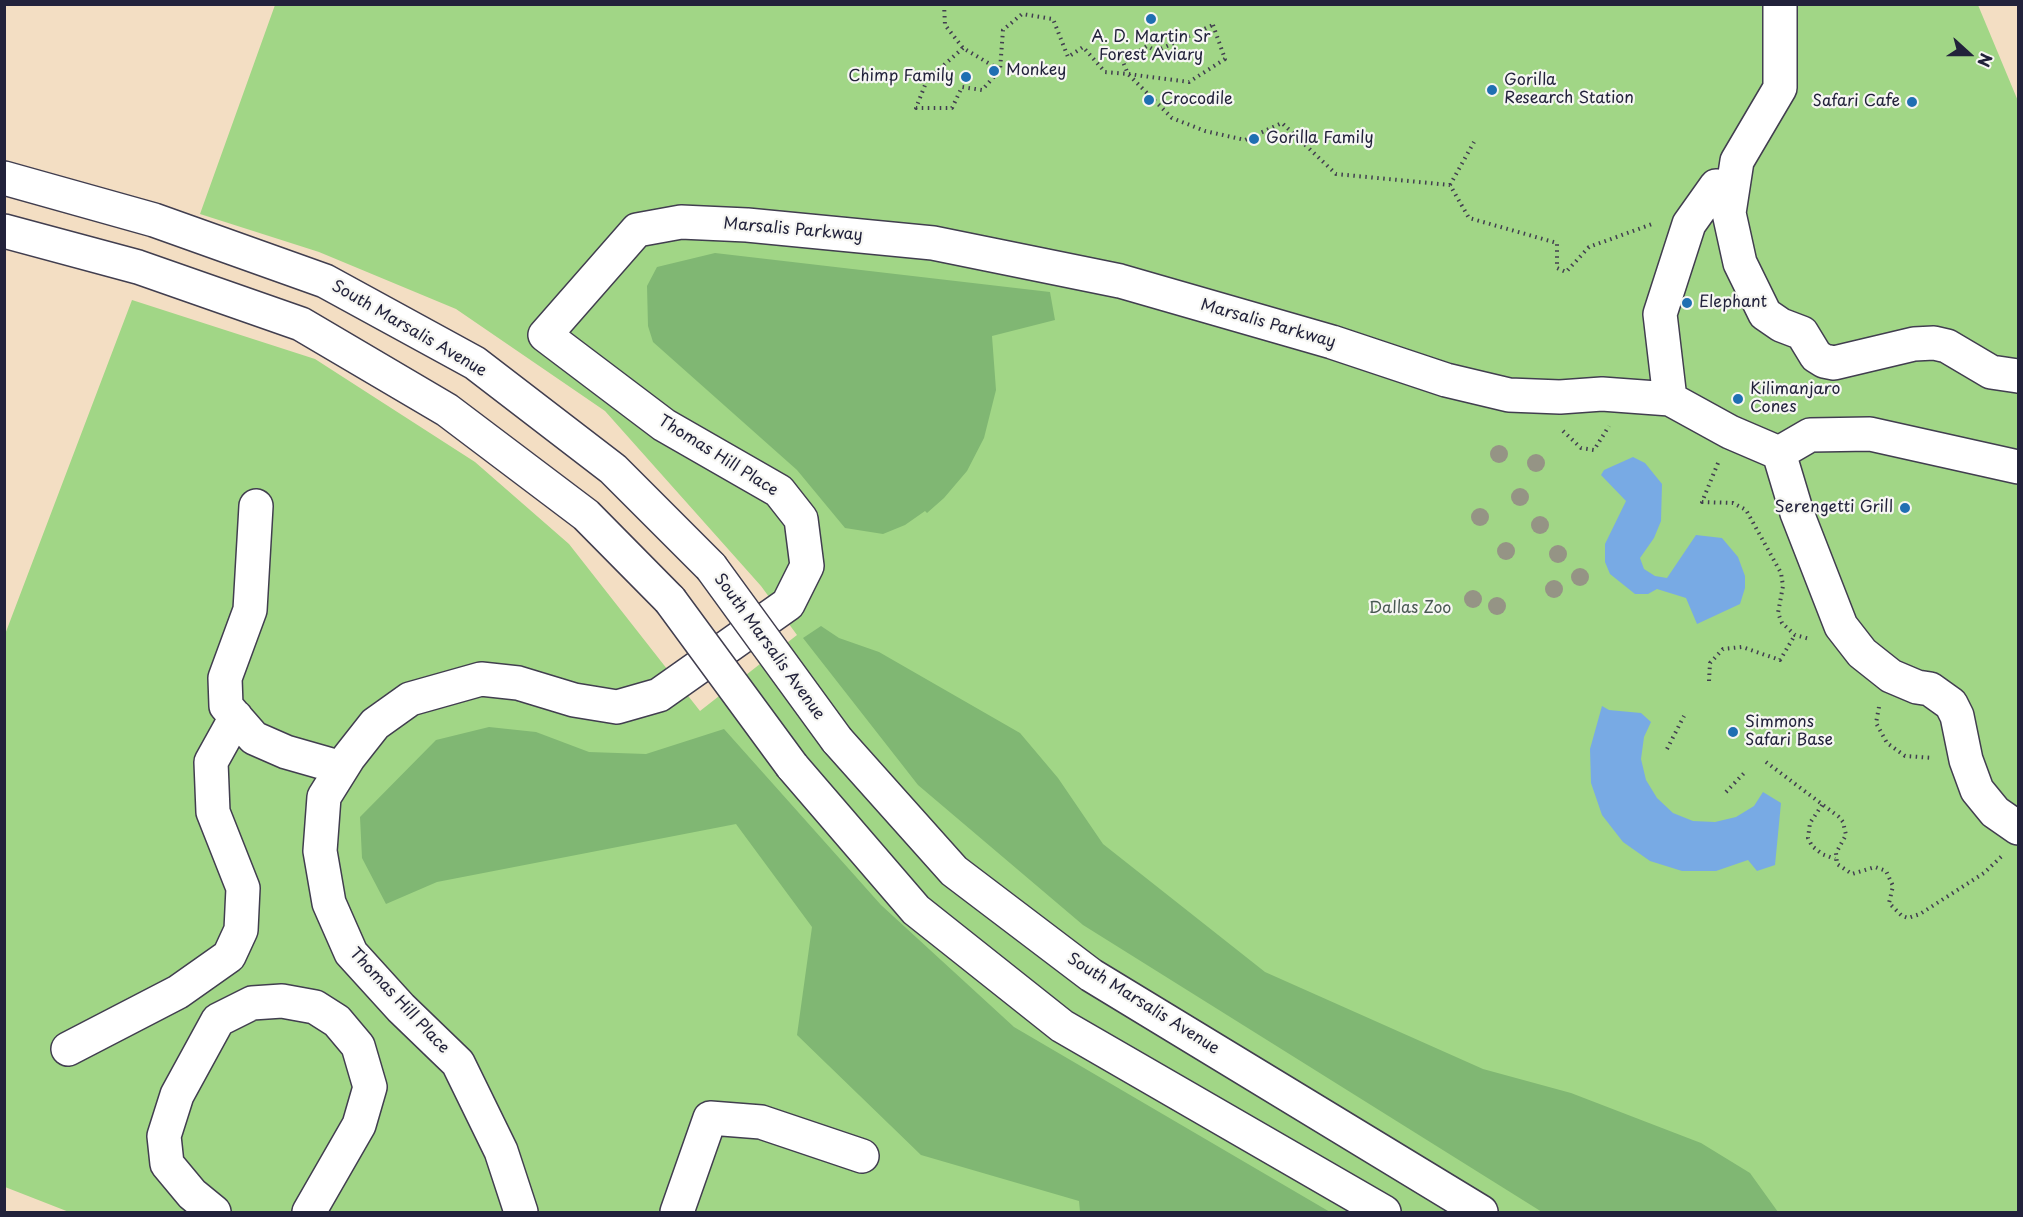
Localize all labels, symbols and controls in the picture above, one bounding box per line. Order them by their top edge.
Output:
marker: A. D. Martin Sr Forest Aviary [1144,12,1158,26]
north arrow [1939,24,1999,84]
place label: A. D. Martin Sr Forest Aviary [1091,28,1211,66]
text: N [1972,50,1999,71]
place label: Monkey [1006,61,1066,81]
marker: Monkey [987,64,1001,78]
place label: Chimp Family [848,67,954,87]
marker: Chimp Family [959,70,973,84]
place label: Gorilla Research Station [1504,71,1634,109]
marker: Gorilla Research Station [1485,83,1499,97]
place label: Crocodile [1161,90,1233,110]
place label: Safari Cafe [1812,92,1900,112]
marker: Crocodile [1142,93,1156,107]
marker: Safari Cafe [1905,95,1919,109]
place label: Gorilla Family [1266,129,1374,149]
marker: Gorilla Family [1247,132,1261,146]
street label: Marsalis Parkway [723,214,863,246]
street label: South Marsalis Avenue [328,277,490,381]
place label: Elephant [1699,293,1767,313]
street label: Marsalis Parkway [1198,296,1338,352]
marker: Elephant [1680,296,1694,310]
place label: Kilimanjaro Cones [1750,380,1840,418]
marker: Kilimanjaro Cones [1731,392,1745,406]
street label: Thomas Hill Place [655,411,781,501]
place label: Serengetti Grill [1775,498,1893,518]
marker: Serengetti Grill [1898,501,1912,515]
street label: South Marsalis Avenue [710,570,828,724]
park label: Dallas Zoo [1369,599,1451,619]
place label: Simmons Safari Base [1745,713,1833,751]
marker: Simmons Safari Base [1726,725,1740,739]
street label: Thomas Hill Place [345,944,453,1058]
street label: South Marsalis Avenue [1063,949,1223,1059]

